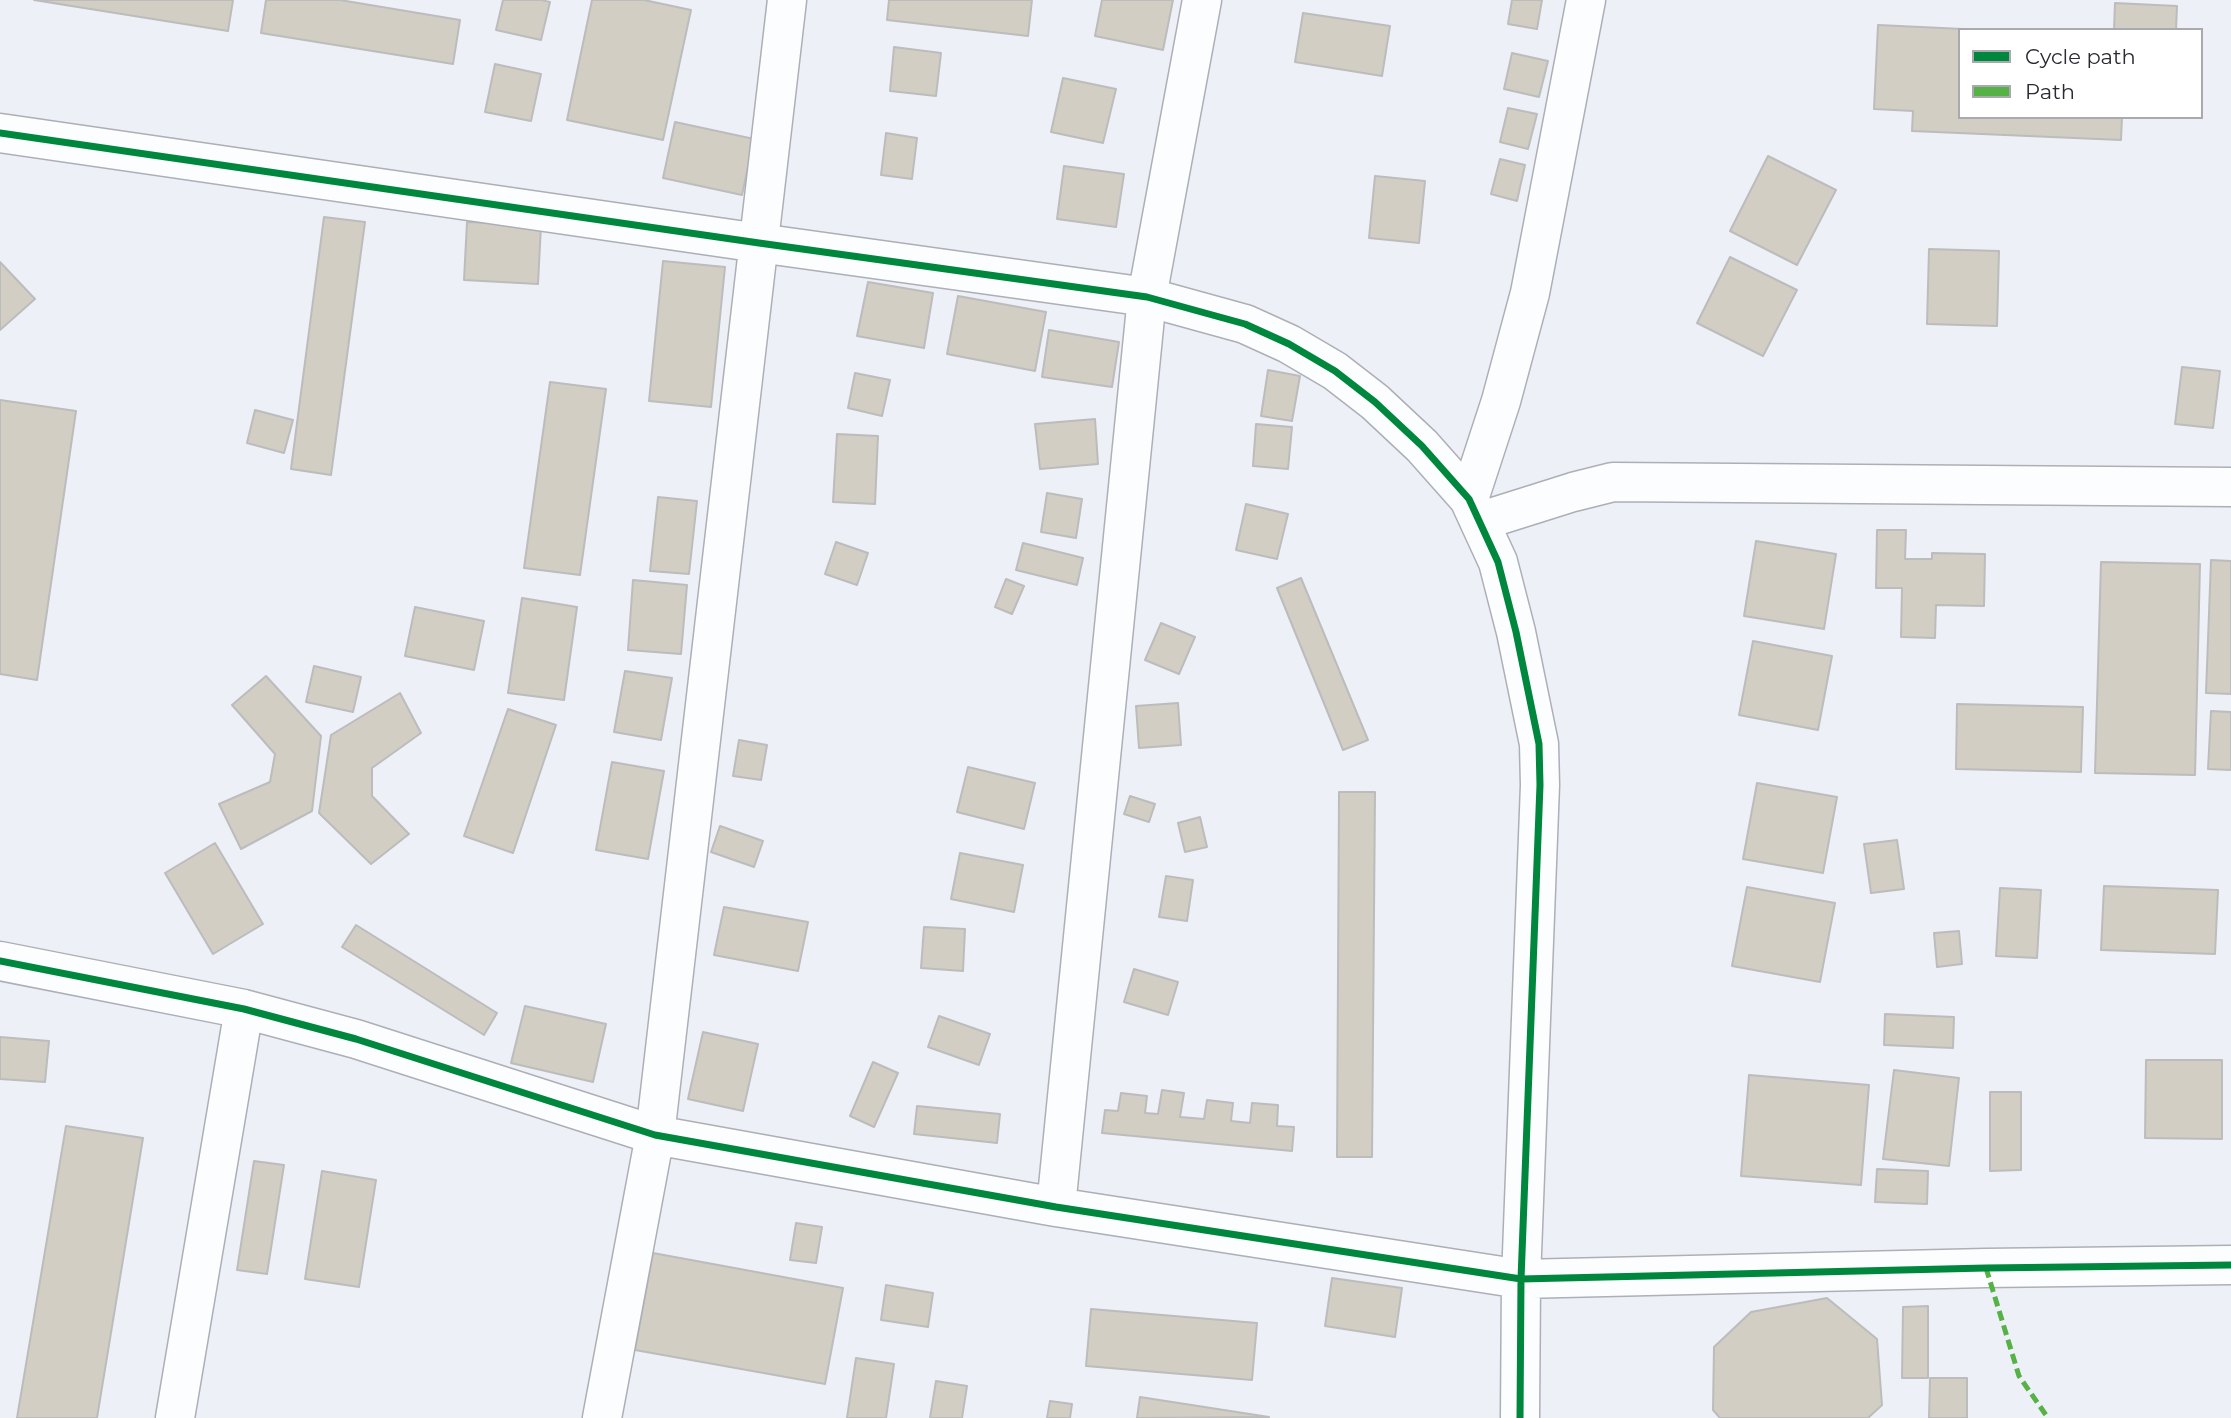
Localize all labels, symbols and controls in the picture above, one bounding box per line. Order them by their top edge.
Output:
legend [1958,28,2203,119]
text: Cycle path [2025,44,2136,69]
text: Path [2025,79,2075,104]

